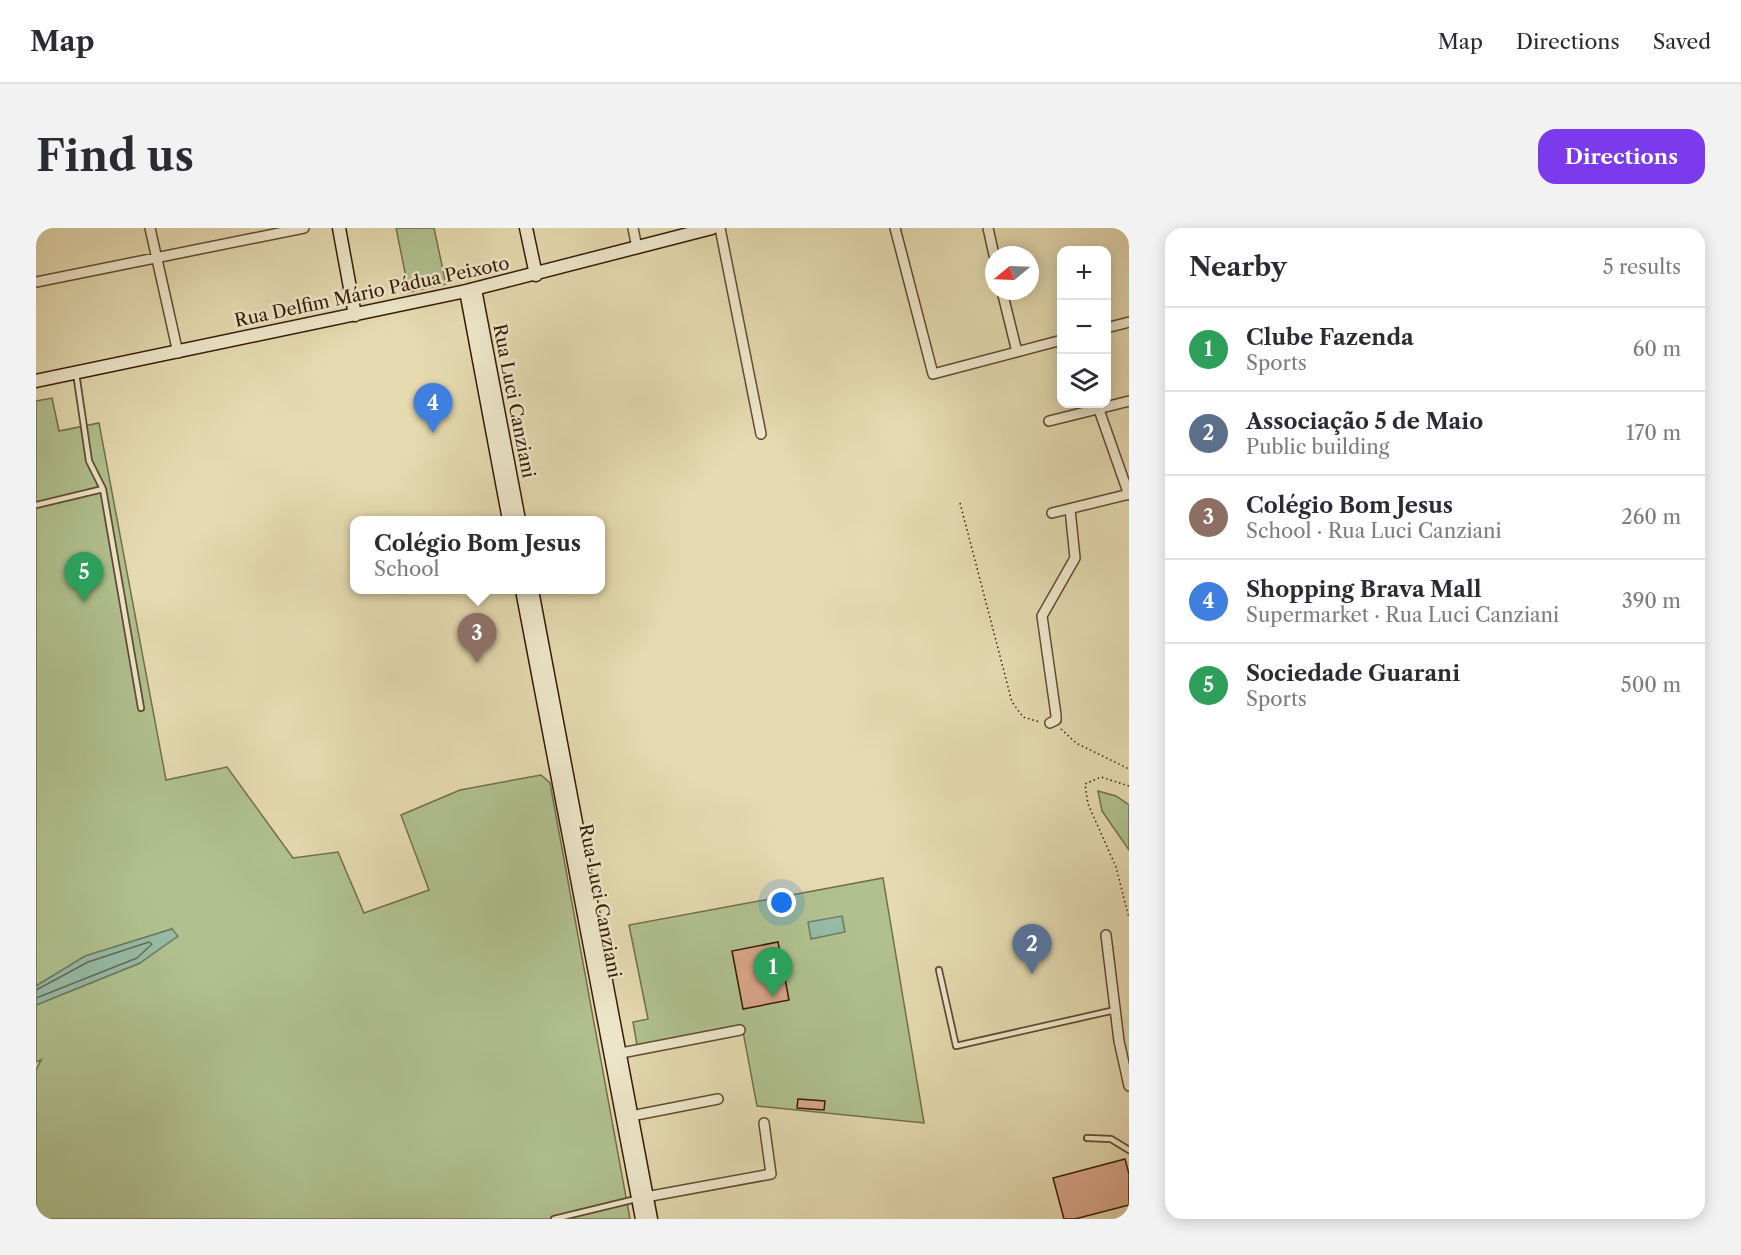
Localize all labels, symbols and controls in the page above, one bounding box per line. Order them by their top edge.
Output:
text: Map [30,24,94,58]
text: Map [1438,29,1483,54]
text: Directions [1516,29,1620,54]
text: Saved [1653,29,1711,54]
button: Directions [1538,129,1705,184]
text: Find us [36,130,194,182]
north arrow [985,246,1039,300]
map controls [1057,246,1111,408]
button: + [1057,246,1111,300]
text: Nearby [1189,251,1287,283]
street label: Rua Delfim Mário Pádua Peixoto [233,252,511,332]
text: 5 results [1603,255,1681,279]
button: − [1057,300,1111,354]
street label: Rua Luci Canziani [488,322,540,480]
text: Clube Fazenda [1246,324,1414,351]
text: 1 [1204,337,1213,361]
text: 60 m [1633,337,1681,361]
text: Sports [1246,351,1307,375]
button: layers [1057,354,1111,408]
pin: 4 [414,384,452,433]
text: Associação 5 de Maio [1246,408,1483,435]
text: 2 [1203,421,1214,445]
text: 170 m [1626,421,1681,445]
text: Public building [1246,435,1389,459]
text: Colégio Bom Jesus [1246,492,1453,519]
text: 3 [1203,505,1214,529]
text: 260 m [1621,505,1681,529]
popup [350,516,605,594]
text: School · Rua Luci Canziani [1246,519,1502,543]
text: Colégio Bom Jesus [374,530,581,557]
pin: 5 [64,552,104,602]
text: School [374,557,439,581]
text: Shopping Brava Mall [1246,576,1481,603]
text: 4 [1203,589,1214,613]
text: 390 m [1622,589,1681,613]
text: Supermarket · Rua Luci Canziani [1246,603,1559,627]
pin: 3 [458,614,496,663]
text: Sociedade Guarani [1246,660,1460,687]
text: 5 [1203,673,1214,697]
text: 500 m [1621,673,1681,697]
text: Sports [1246,687,1307,711]
street label: Rua Luci Canziani [574,822,626,980]
your location [767,888,796,917]
pin: 2 [1012,924,1052,974]
pin: 1 [754,948,792,997]

